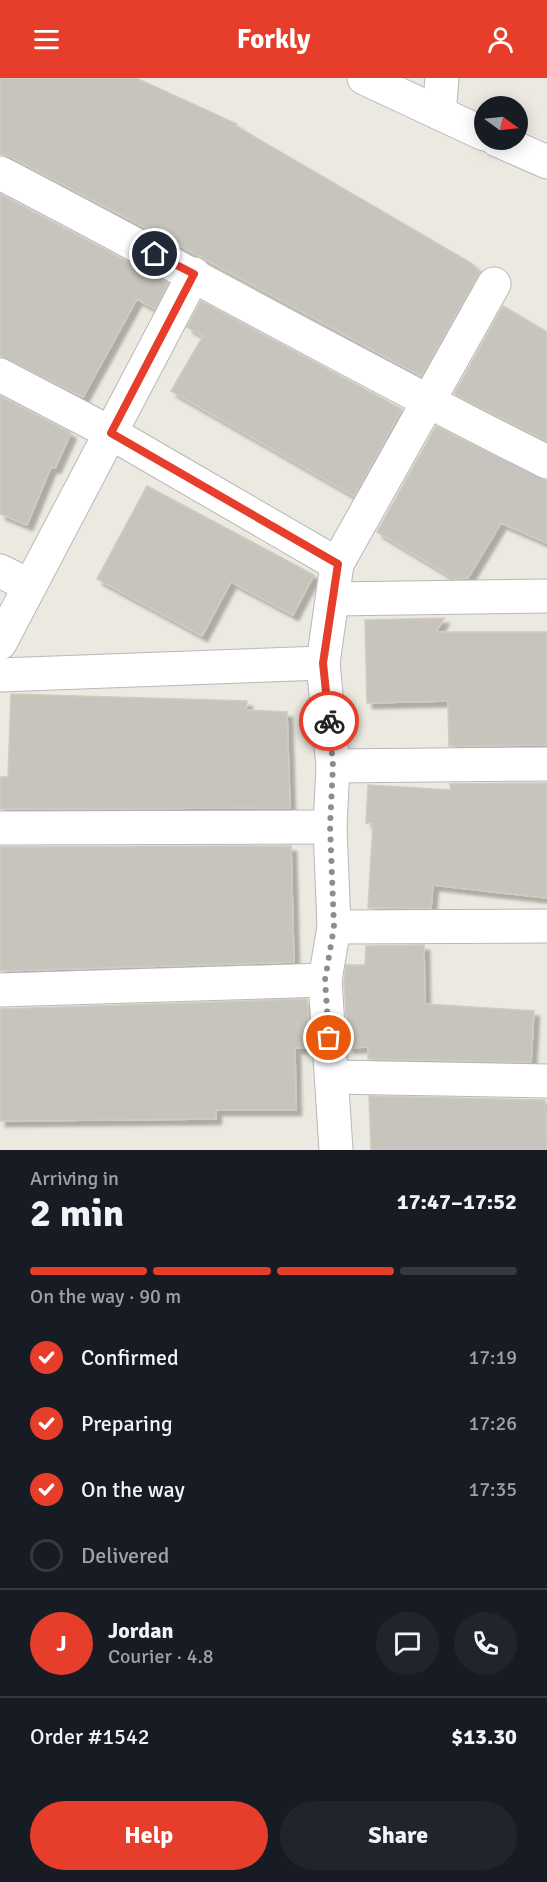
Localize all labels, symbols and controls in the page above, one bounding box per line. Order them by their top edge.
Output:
icon: menu [30,23,63,56]
text: Forkly [237,23,310,56]
icon: person [484,23,517,56]
north arrow [474,96,528,150]
map controls [474,96,528,150]
pin [129,228,180,279]
icon: home [138,237,171,270]
courier [299,691,359,751]
icon: bike [313,705,346,738]
pin [303,1012,354,1063]
icon: bag [312,1021,345,1054]
text: Arriving in [30,1166,119,1191]
text: 17:47–17:52 [397,1188,517,1215]
text: 2 min [30,1189,124,1237]
text: On the way · 90 m [30,1284,181,1309]
icon: check [30,1341,63,1374]
text: Confirmed [81,1344,179,1371]
text: 17:19 [468,1345,517,1370]
icon: check [30,1407,63,1440]
text: Preparing [81,1410,173,1437]
text: 17:26 [468,1411,517,1436]
icon: check [30,1473,63,1506]
text: On the way [81,1476,185,1503]
text: 17:35 [468,1477,517,1502]
text: Delivered [81,1542,169,1569]
button: chat [376,1612,439,1675]
button: phone [454,1612,517,1675]
text: Jordan [108,1617,174,1644]
text: J [56,1630,67,1657]
text: Courier · 4.8 [108,1644,214,1669]
text: Order #1542 [30,1723,150,1750]
text: $13.30 [451,1723,517,1750]
button: Help [30,1801,268,1870]
button: Share [280,1801,517,1870]

